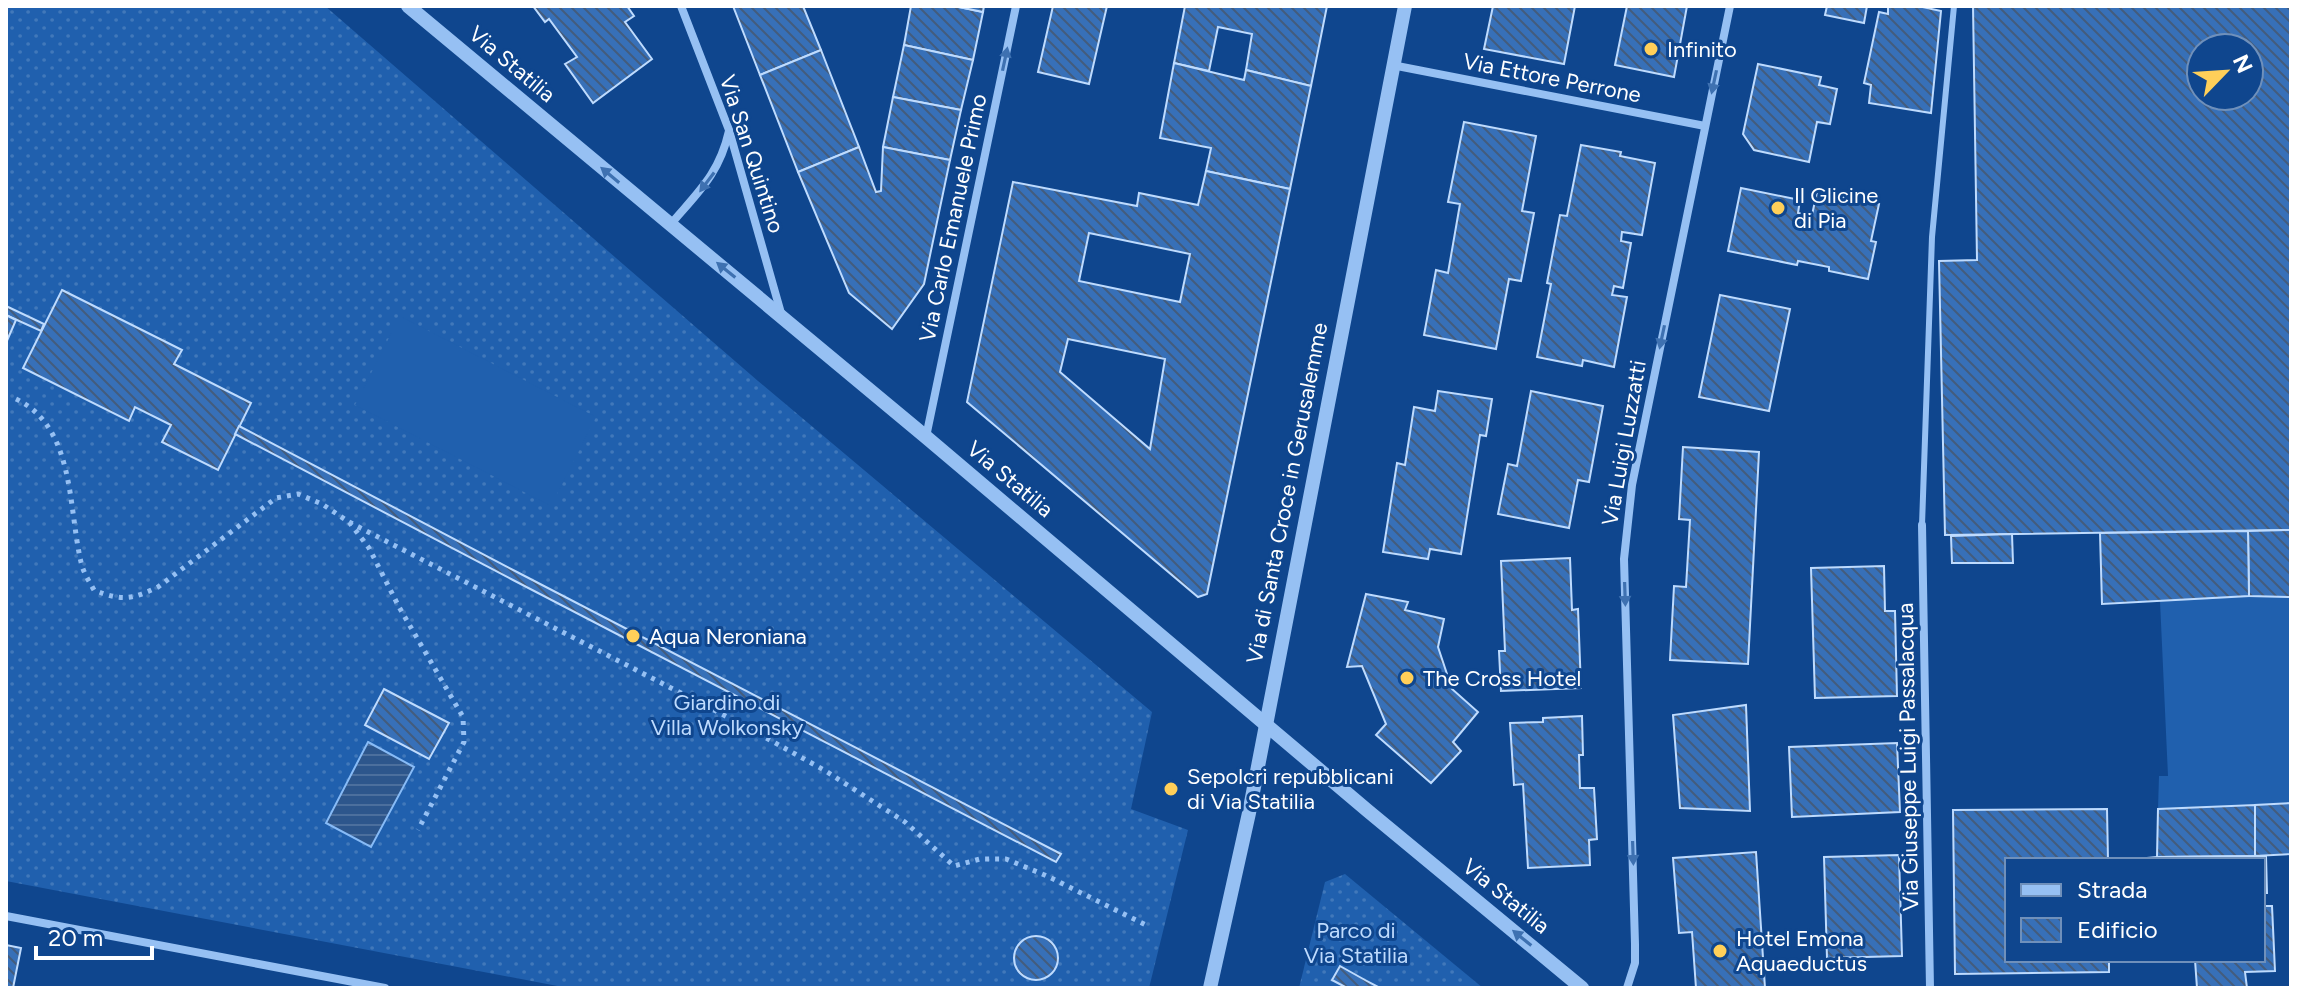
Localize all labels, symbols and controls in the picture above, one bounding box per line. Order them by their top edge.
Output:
street label: Via Statilia [463,20,561,108]
north arrow [2185,32,2265,112]
place label: Infinito [1667,36,1737,63]
marker: Infinito [1642,40,1660,58]
one-way arrow [999,46,1012,71]
street label: Via Ettore Perrone [1461,48,1643,108]
text: N [2227,50,2259,77]
one-way arrow [1707,70,1720,95]
street label: Via San Quintino [714,71,790,237]
street label: Via Carlo Emanuele Primo [913,91,993,345]
one-way arrow [600,167,620,184]
one-way arrow [699,172,715,192]
place label: Il Glicine di Pia [1794,182,1878,234]
marker: Il Glicine di Pia [1769,199,1787,217]
one-way arrow [715,262,736,279]
street label: Via di Santa Croce in Gerusalemme [1241,320,1333,666]
one-way arrow [1655,325,1668,350]
street label: Via Luigi Luzzatti [1596,358,1652,528]
street label: Via Statilia [961,435,1059,523]
one-way arrow [1619,582,1632,607]
street label: Via Giuseppe Luigi Passalacqua [1892,602,1924,912]
place label: Aqua Neroniana [649,623,807,650]
marker: Aqua Neroniana [624,627,642,645]
place label: The Cross Hotel [1423,665,1581,692]
marker: The Cross Hotel [1398,669,1416,687]
park label: Giardino di Villa Wolkonsky [651,689,804,741]
place label: Sepolcri repubblicani di Via Statilia [1187,763,1394,815]
marker: Sepolcri repubblicani di Via Statilia [1162,780,1180,798]
one-way arrow [1626,841,1639,866]
street label: Via Statilia [1457,853,1555,939]
legend [2005,858,2265,962]
text: Strada [2077,875,2147,904]
scale bar [36,910,152,960]
text: Edificio [2077,915,2158,944]
park label: Parco di Via Statilia [1304,917,1408,969]
text: 20 m [48,923,103,952]
place label: Hotel Emona Aquaeductus [1736,925,1867,977]
one-way arrow [1512,930,1532,947]
marker: Hotel Emona Aquaeductus [1711,942,1729,960]

